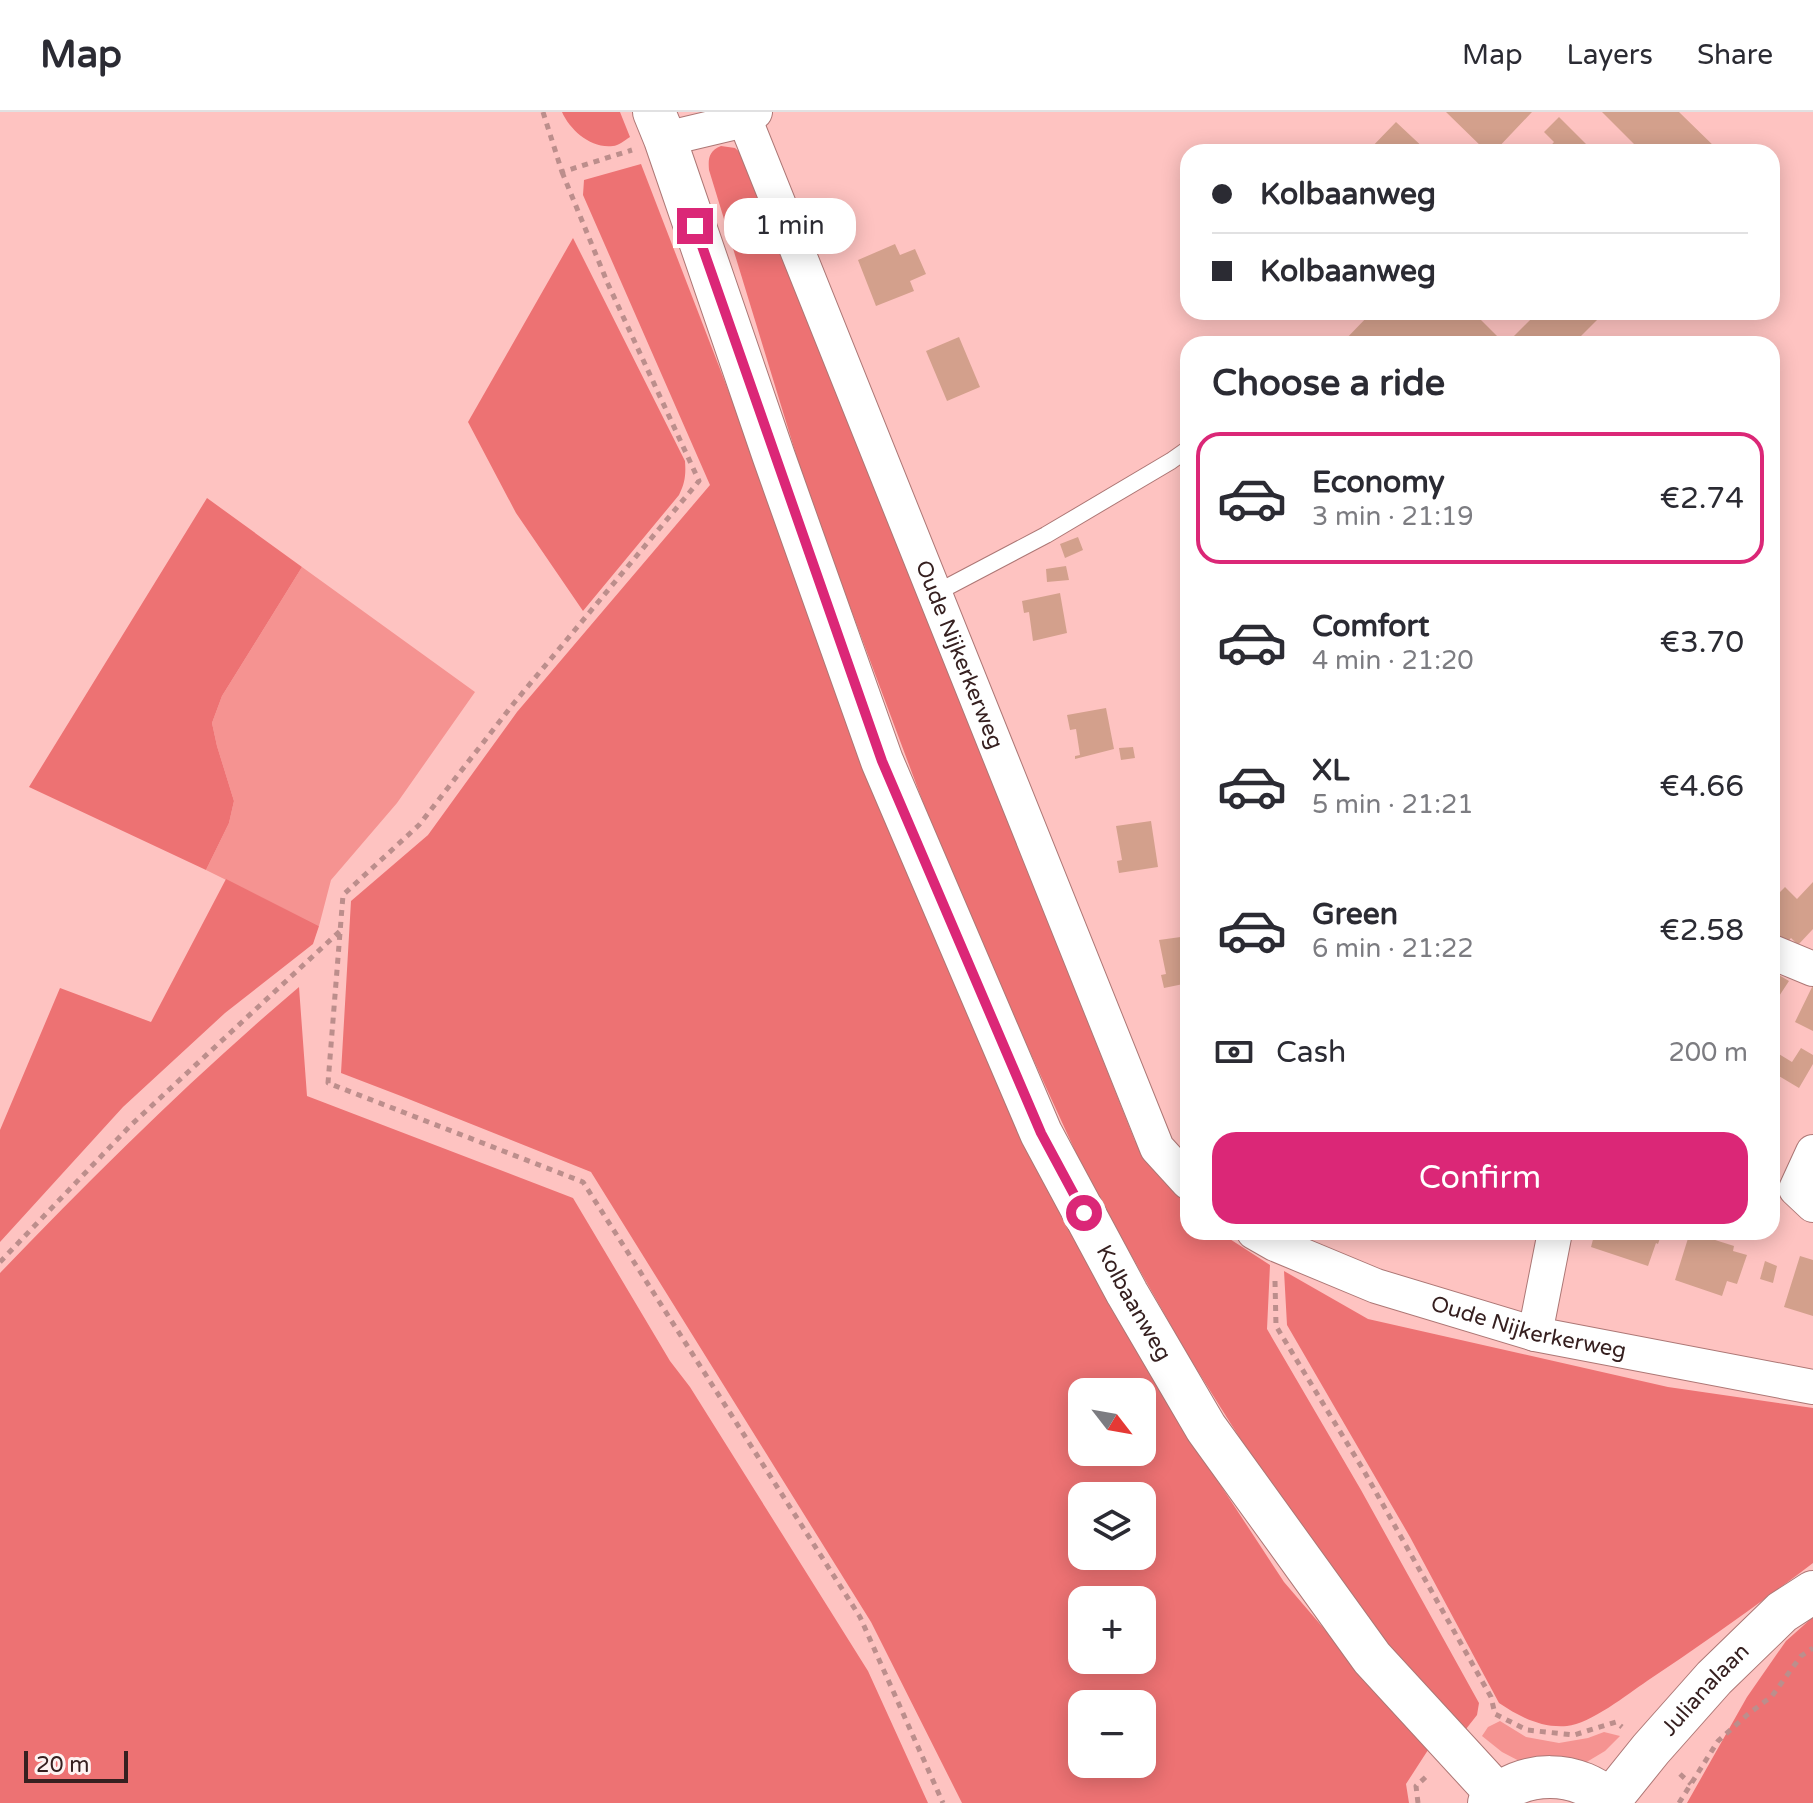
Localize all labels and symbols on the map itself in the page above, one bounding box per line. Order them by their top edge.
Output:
callout: 1 min [723,198,855,254]
route end [677,208,713,244]
street label: Oude Nijkerkerweg [910,557,1009,753]
route start [1066,1195,1102,1231]
street label: Kolbaanweg [1091,1240,1177,1366]
street label: Oude Nijkerkerweg [1428,1290,1628,1364]
north arrow [1068,1378,1156,1466]
street label: Julianalaan [1656,1638,1755,1741]
scale bar [24,1747,128,1783]

